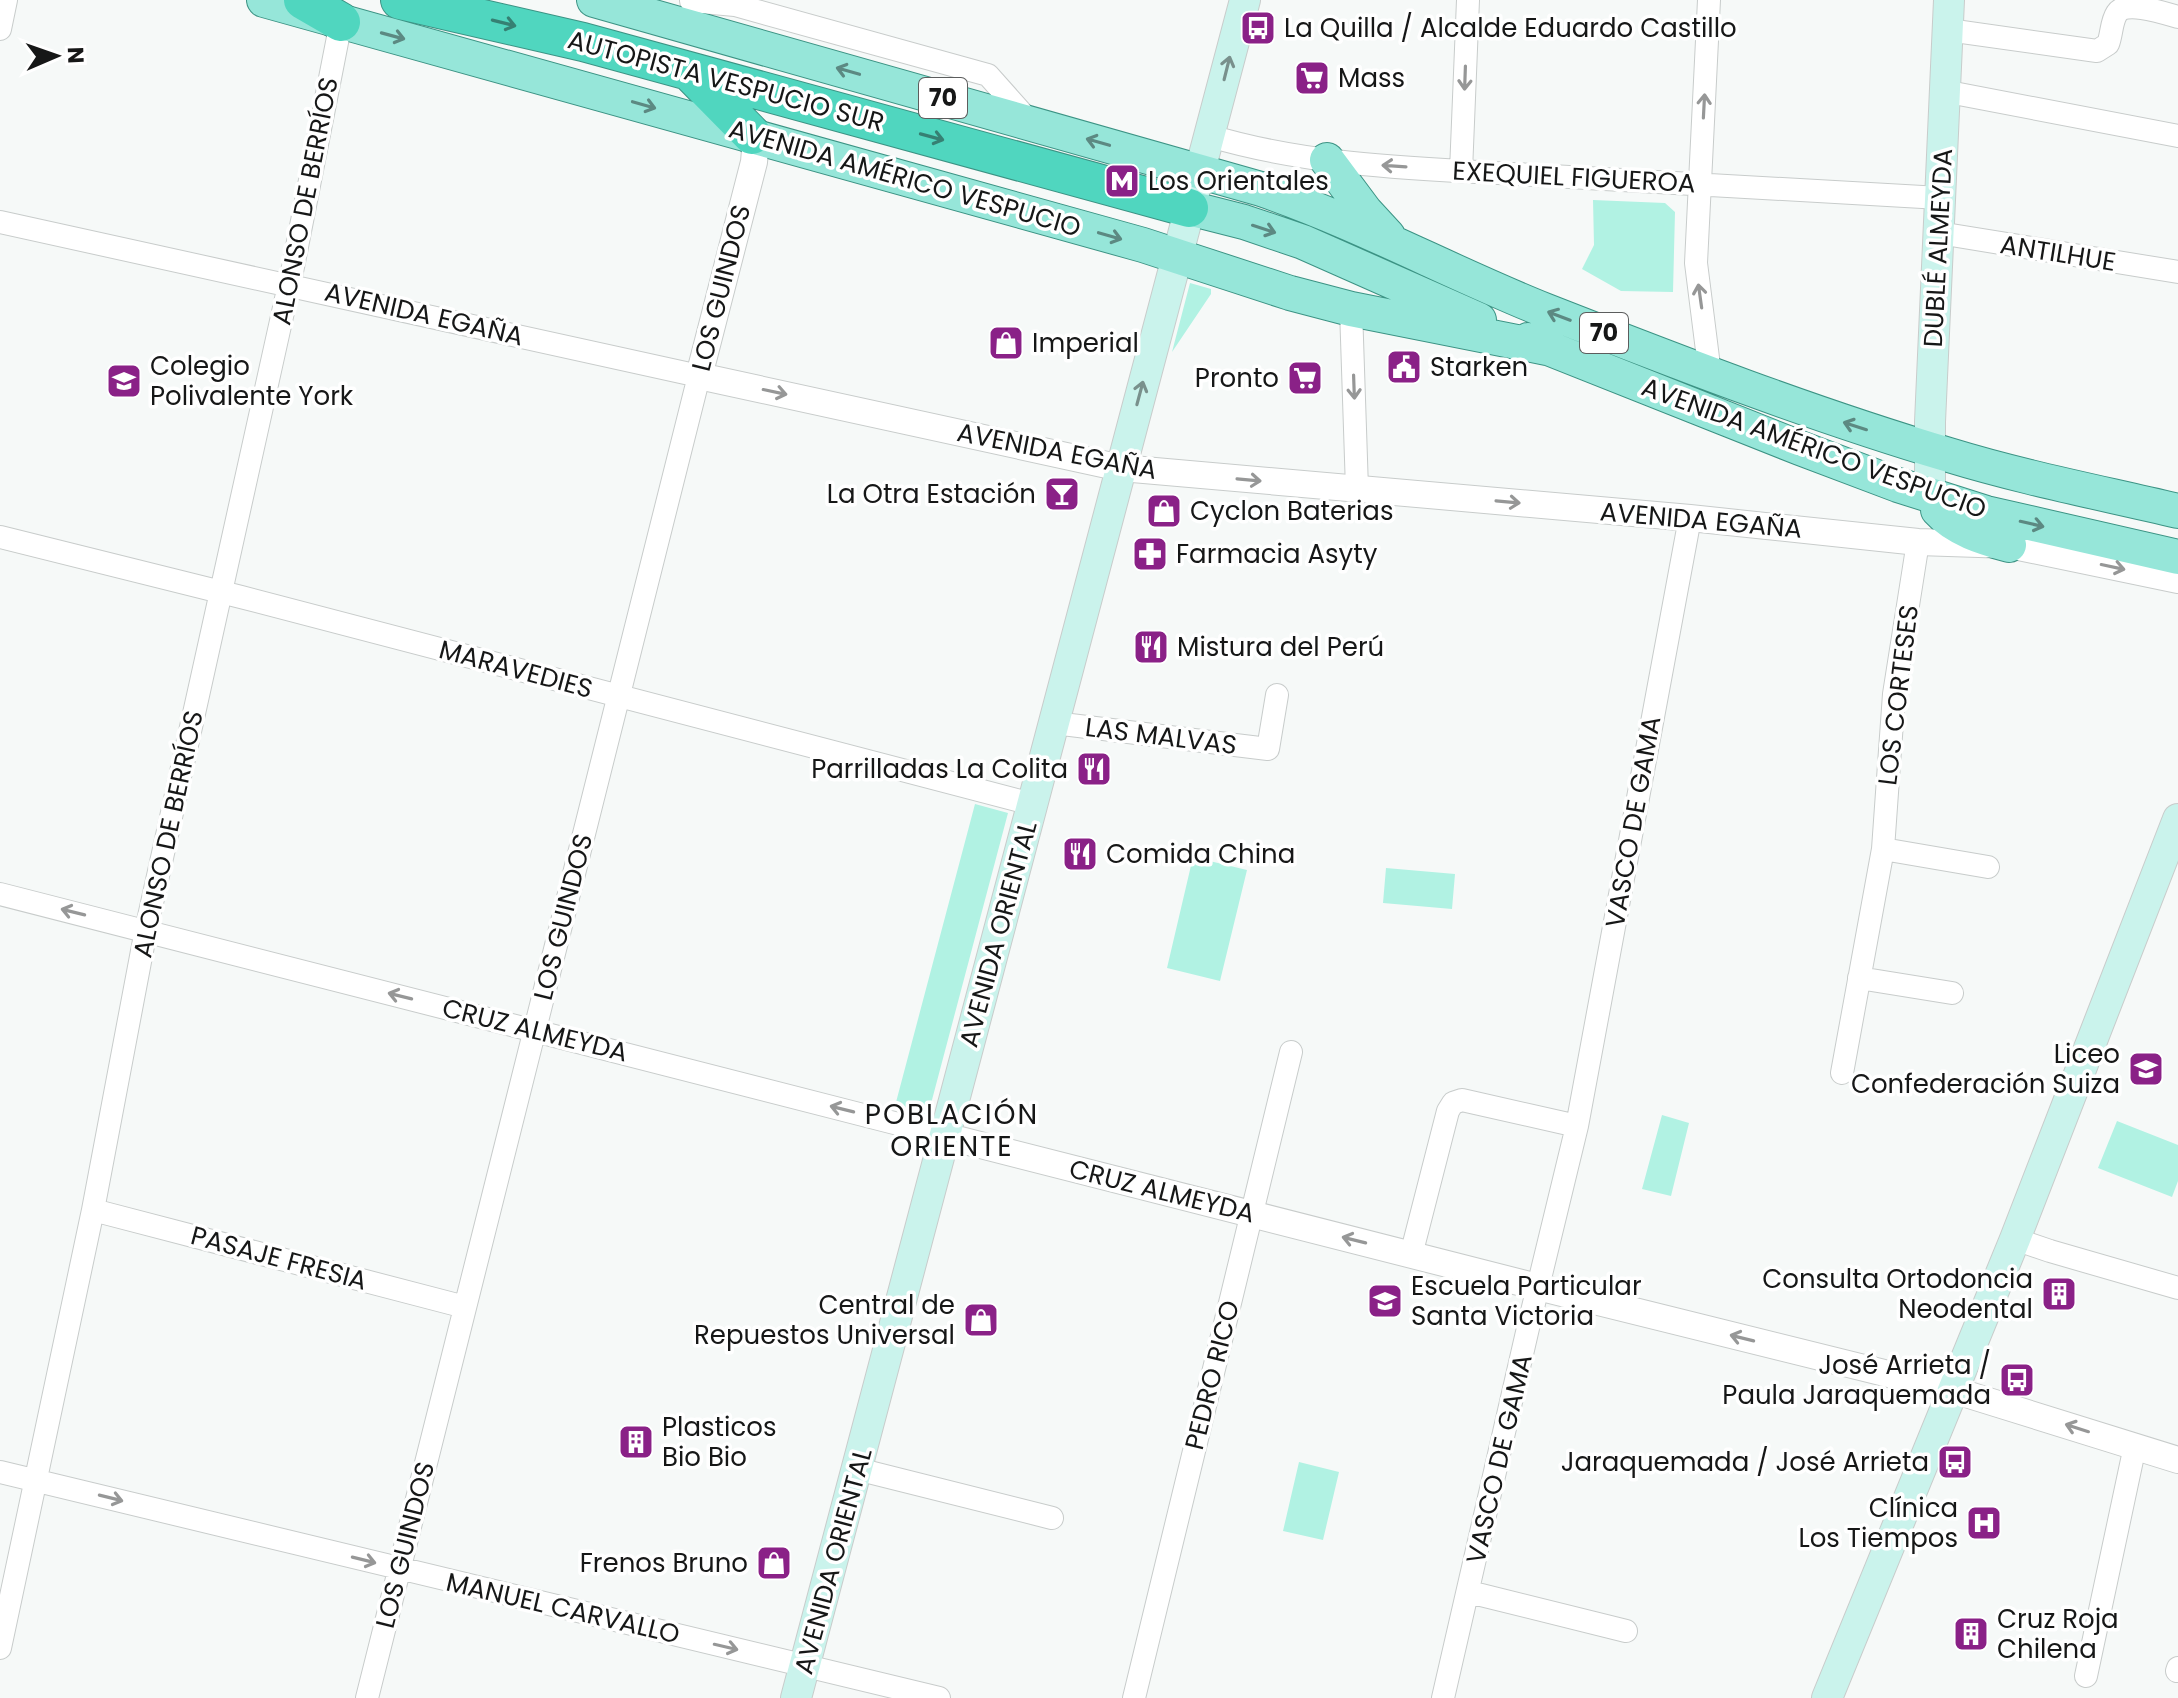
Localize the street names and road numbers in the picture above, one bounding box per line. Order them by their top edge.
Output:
street label: AUTOPISTA VESPUCIO SUR [564,21,888,141]
street label: ALONSO DE BERRÍOS [263,74,347,328]
road number: 70 [919,78,967,118]
street label: AVENIDA AMÉRICO VESPUCIO [725,110,1085,246]
street label: DUBLÉ ALMEYDA [1915,148,1961,348]
street label: EXEQUIEL FIGUEROA [1452,153,1696,201]
street label: LOS GUINDOS [683,201,759,375]
street label: ANTILHUE [1998,226,2118,280]
street label: AVENIDA EGAÑA [321,274,527,354]
road number: 70 [1580,313,1628,353]
street label: AVENIDA AMÉRICO VESPUCIO [1637,369,1991,527]
street label: AVENIDA EGAÑA [954,414,1160,488]
street label: AVENIDA EGAÑA [1598,493,1804,547]
street label: LOS CORTESES [1869,603,1927,787]
street label: MARAVEDIES [435,631,597,707]
street label: ALONSO DE BERRÍOS [124,707,212,961]
street label: LAS MALVAS [1083,709,1239,763]
street label: VASCO DE GAMA [1597,713,1669,931]
street label: AVENIDA ORIENTAL [950,817,1046,1051]
street label: LOS GUINDOS [525,830,601,1004]
street label: CRUZ ALMEYDA [438,990,632,1070]
street label: CRUZ ALMEYDA [1065,1151,1259,1231]
street label: PASAJE FRESIA [187,1217,371,1299]
street label: PEDRO RICO [1176,1297,1248,1453]
street label: VASCO DE GAMA [1457,1351,1541,1567]
street label: AVENIDA ORIENTAL [785,1444,881,1678]
street label: LOS GUINDOS [367,1458,443,1632]
street label: MANUEL CARVALLO [443,1564,683,1652]

